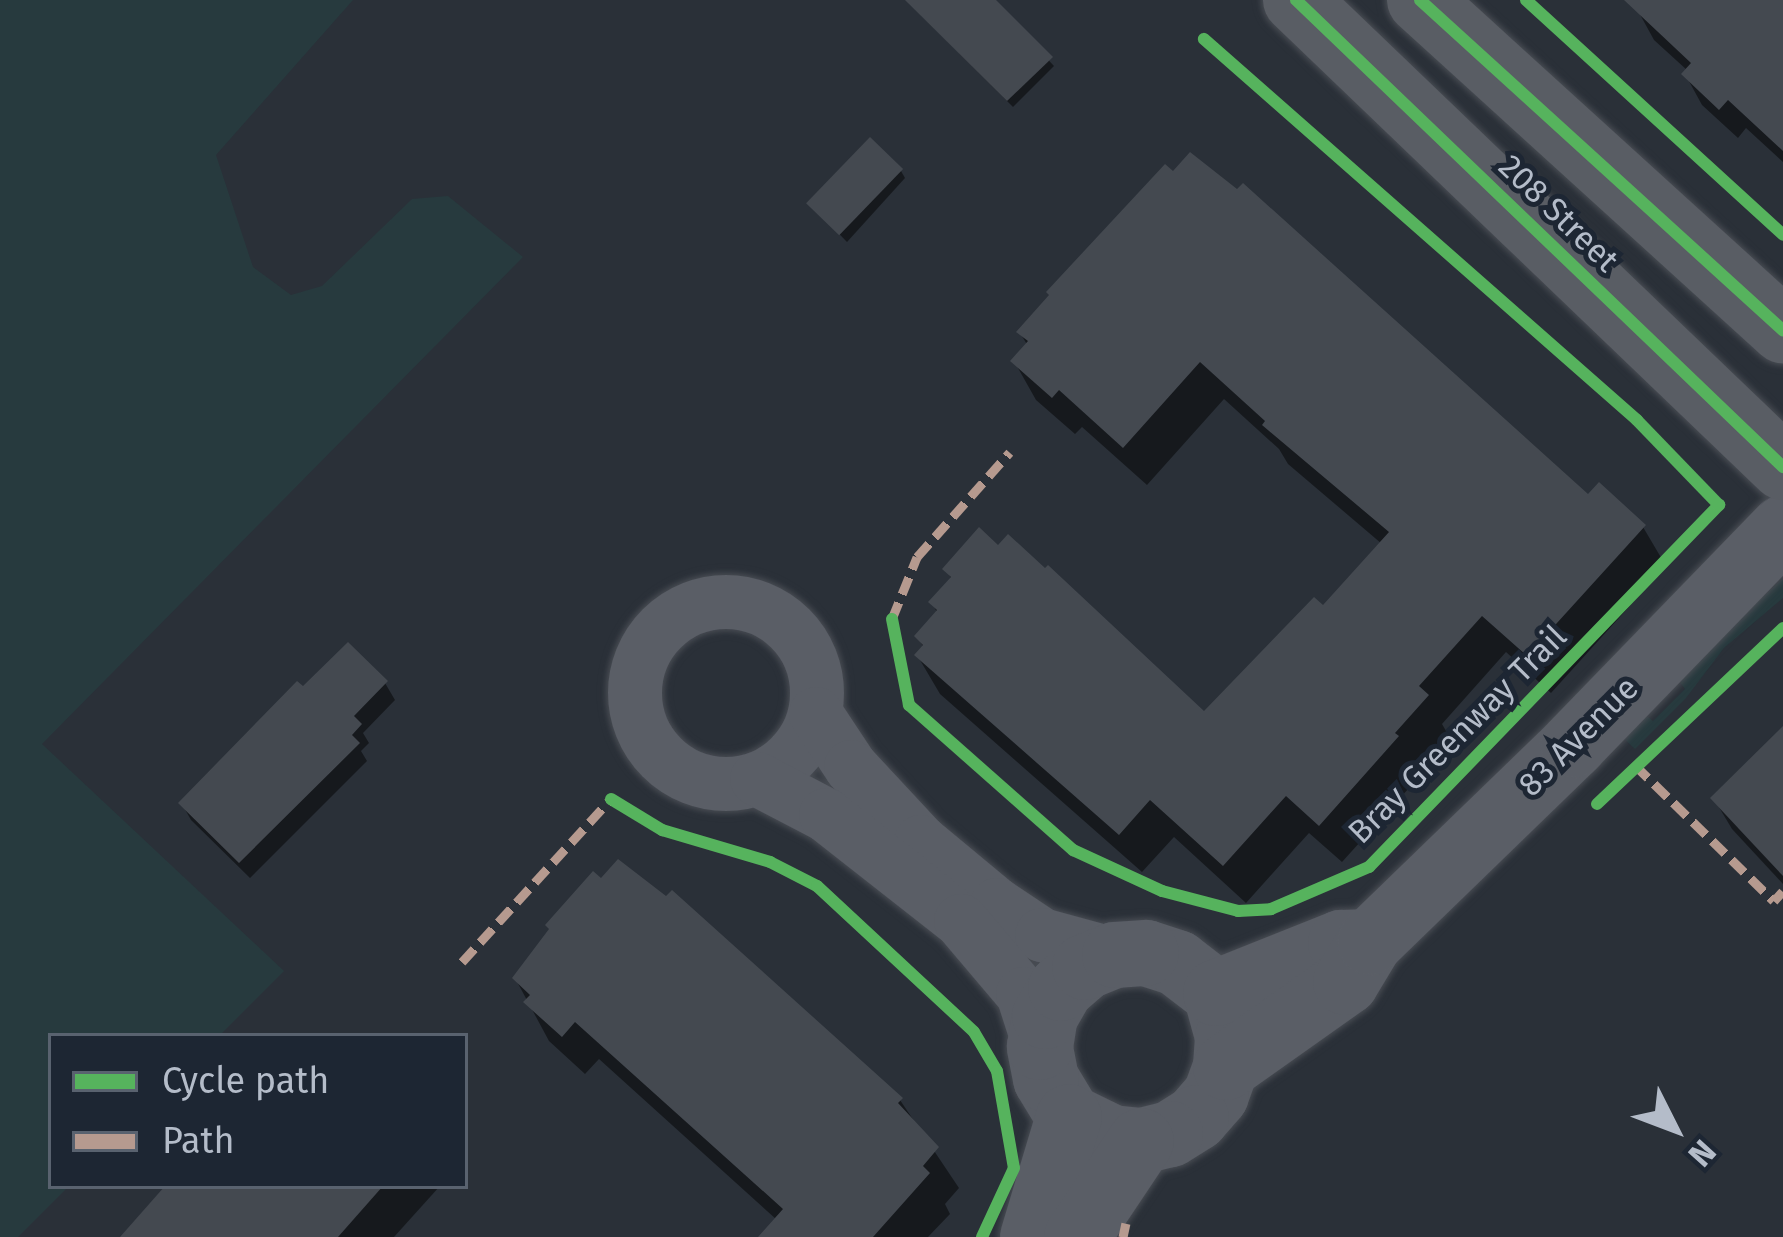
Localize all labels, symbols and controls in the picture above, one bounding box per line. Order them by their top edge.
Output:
street label: 208 Street [1490,147,1626,281]
street label: Bray Greenway Trail [1341,618,1575,852]
street label: 83 Avenue [1511,669,1647,805]
legend [48,1033,468,1189]
text: Cycle path [162,1059,329,1103]
north arrow [1615,1069,1735,1189]
text: Path [162,1119,235,1163]
text: N [1680,1132,1724,1175]

